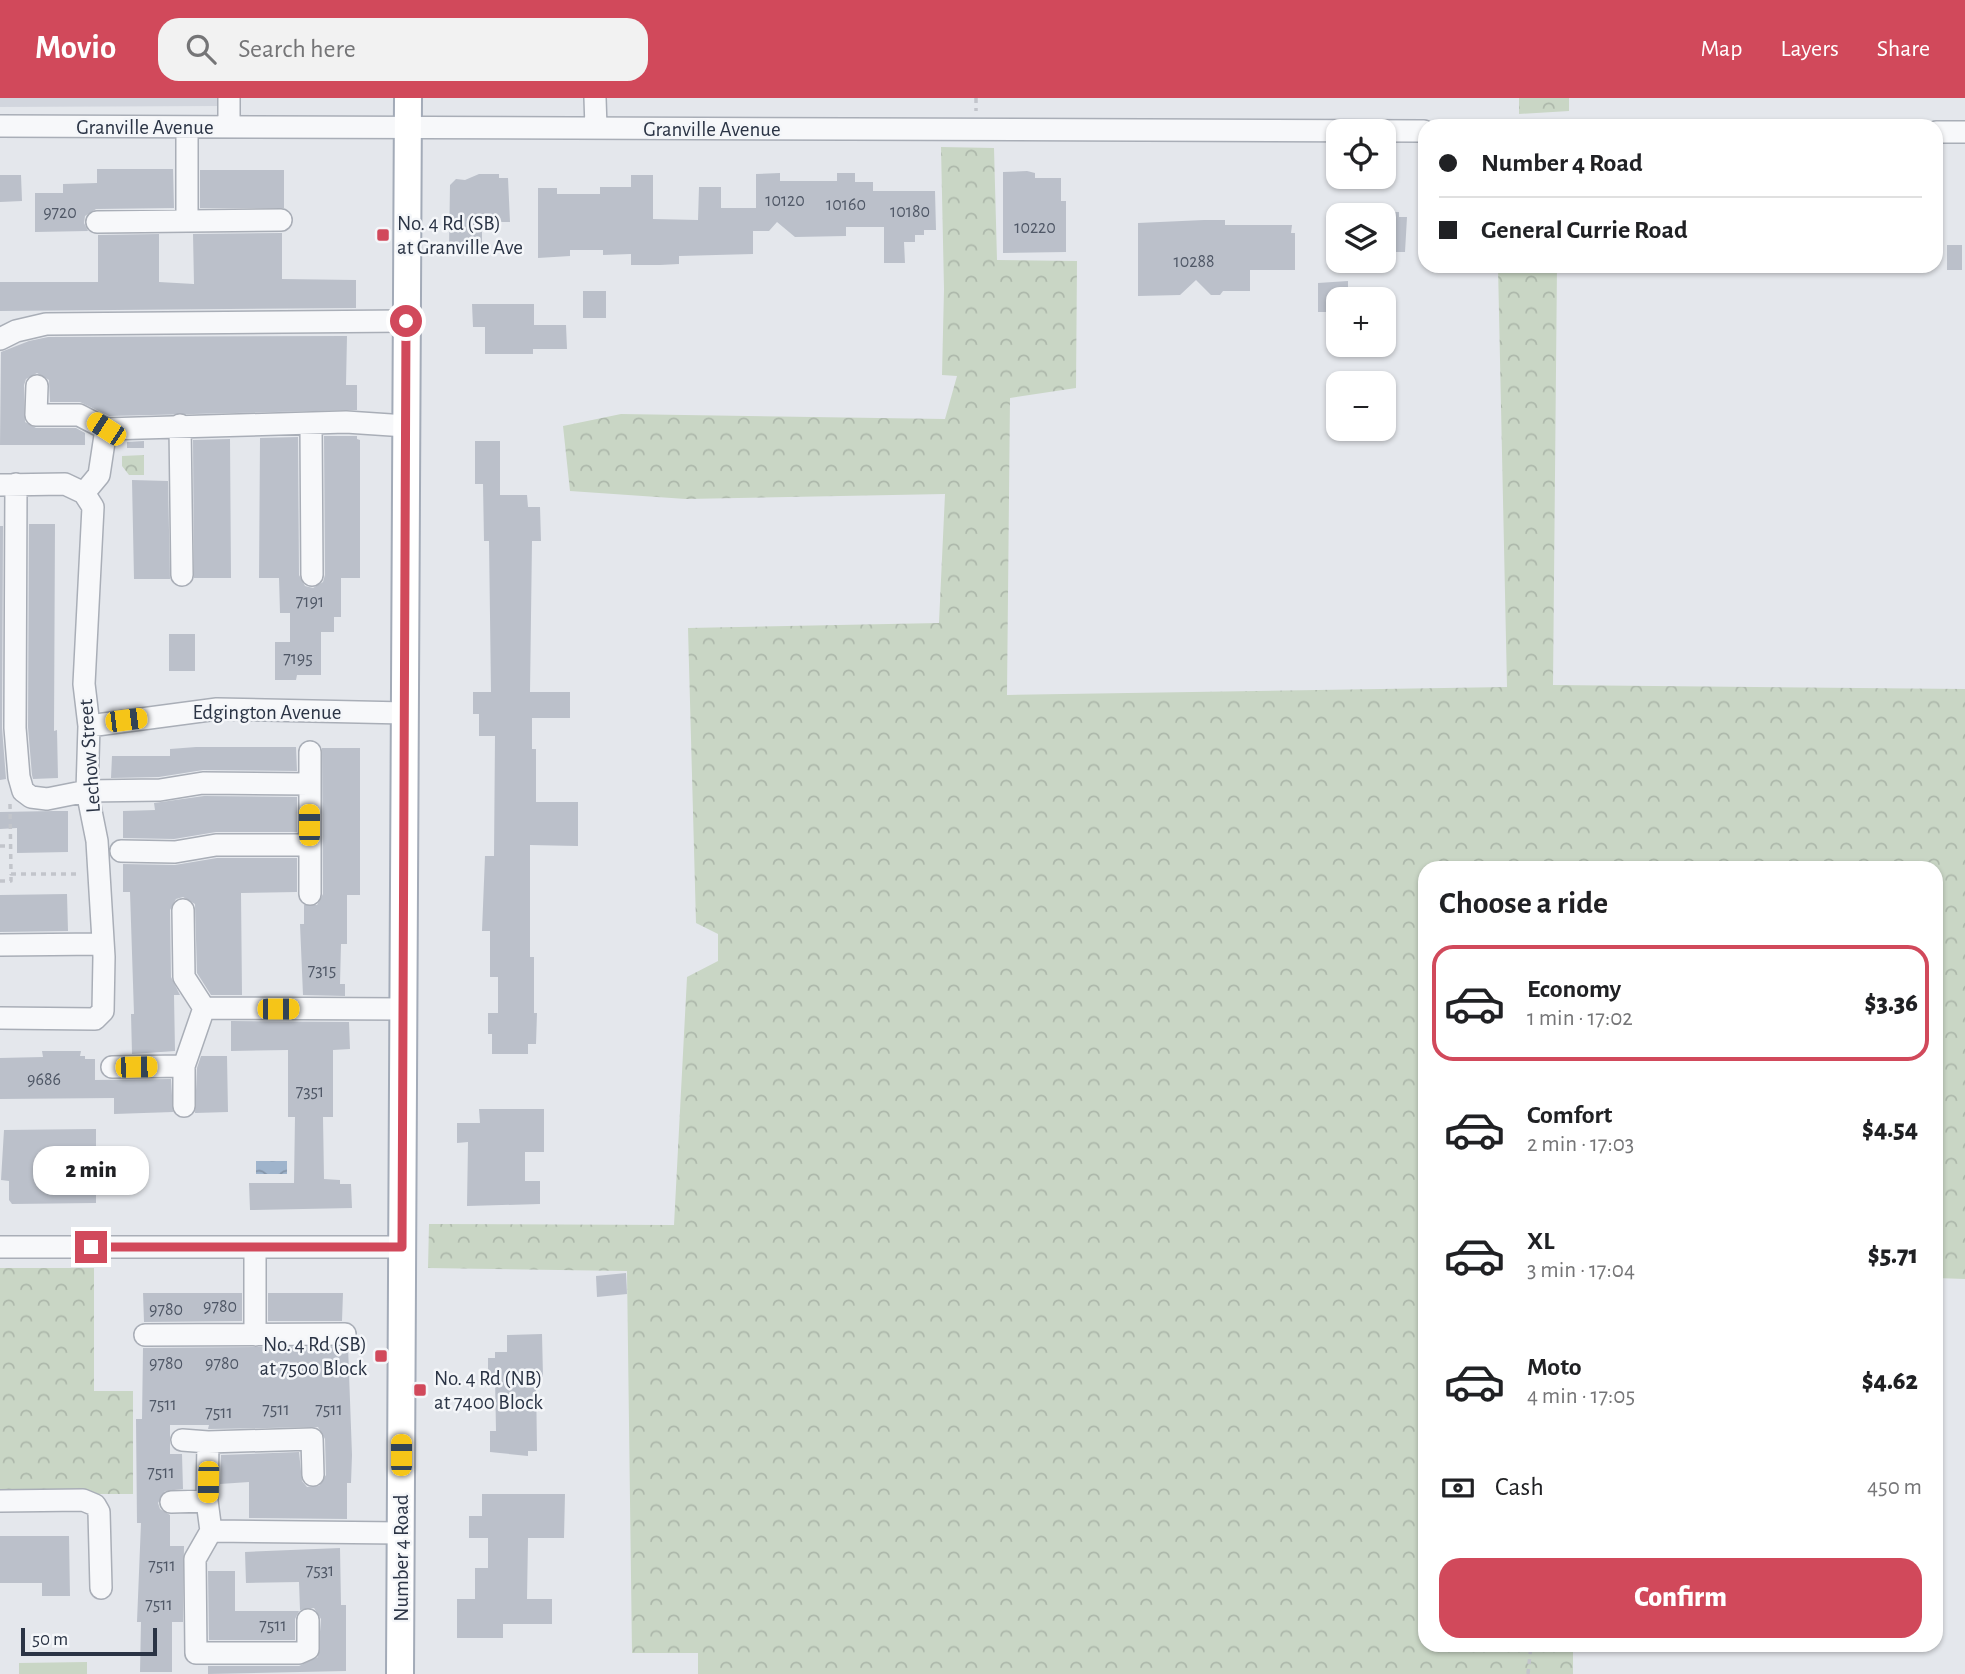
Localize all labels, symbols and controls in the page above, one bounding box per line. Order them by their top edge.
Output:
search box [158,18,648,81]
icon: search [182,30,220,68]
text: Movio [35,32,116,65]
text: Search here [238,36,356,62]
text: Map [1700,37,1742,61]
text: Layers [1780,37,1839,61]
text: Share [1877,37,1930,61]
street label: Granville Avenue [76,117,214,138]
street label: Granville Avenue [643,119,781,140]
map controls [1326,119,1396,441]
button: locate [1326,119,1396,189]
text: Number 4 Road [1481,150,1643,176]
house number: 10120 [765,192,805,210]
house number: 10160 [826,196,866,214]
house number: 10180 [890,203,930,221]
button: layers [1326,203,1396,273]
house number: 9720 [43,204,77,222]
place label: No. 4 Rd (SB) at Granville Ave [397,213,523,258]
text: General Currie Road [1481,217,1688,243]
house number: 10220 [1014,219,1056,237]
marker: No. 4 Rd (SB) at Granville Ave [375,227,391,243]
house number: 10288 [1174,253,1214,271]
button: + [1326,287,1396,357]
route start [390,305,422,337]
button: − [1326,371,1396,441]
car [83,409,130,449]
house number: 7191 [296,593,324,611]
house number: 7195 [283,650,313,668]
street label: Lechow Street [75,698,104,814]
street label: Edgington Avenue [193,702,341,723]
car [104,707,149,733]
car [299,804,320,846]
text: Choose a ride [1439,887,1608,919]
house number: 7315 [308,962,336,980]
icon: car [1443,972,1506,1035]
text: Economy [1527,976,1621,1002]
text: $3.36 [1865,990,1918,1016]
car [258,999,300,1020]
text: 1 min · 17:02 [1527,1007,1633,1030]
car [115,1056,158,1078]
house number: 9686 [27,1071,61,1089]
house number: 7351 [296,1083,324,1101]
icon: car [1443,1098,1506,1161]
text: Comfort [1527,1102,1612,1128]
text: $4.54 [1862,1116,1918,1142]
text: 2 min · 17:03 [1527,1133,1634,1156]
callout: 2 min [33,1146,149,1194]
text: 2 min [65,1159,117,1182]
icon: car [1443,1224,1506,1287]
text: XL [1527,1228,1554,1254]
route end [75,1231,107,1263]
text: $5.71 [1868,1242,1918,1268]
text: 3 min · 17:04 [1527,1259,1635,1282]
house number: 9780 [203,1298,237,1316]
house number: 9780 [149,1301,183,1319]
place label: No. 4 Rd (SB) at 7500 Block [260,1334,367,1379]
marker: No. 4 Rd (SB) at 7500 Block [373,1348,389,1364]
icon: car [1443,1350,1506,1413]
text: Moto [1527,1354,1582,1380]
house number: 9780 [149,1355,183,1373]
house number: 9780 [205,1355,239,1373]
place label: No. 4 Rd (NB) at 7400 Block [434,1368,543,1413]
text: $4.62 [1862,1368,1918,1394]
marker: No. 4 Rd (NB) at 7400 Block [412,1382,428,1398]
text: 4 min · 17:05 [1527,1385,1635,1408]
house number: 7511 [149,1396,177,1414]
house number: 7511 [262,1401,290,1419]
house number: 7511 [315,1401,343,1419]
house number: 7511 [205,1404,233,1422]
car [391,1434,412,1476]
car [198,1461,219,1503]
house number: 7511 [147,1464,175,1482]
icon: cash [1439,1469,1477,1507]
text: Cash [1495,1474,1544,1500]
text: 450 m [1867,1476,1922,1499]
street label: Number 4 Road [391,1494,412,1622]
house number: 7511 [148,1557,176,1575]
button: Confirm [1439,1558,1922,1638]
house number: 7531 [306,1562,334,1580]
house number: 7511 [145,1596,173,1614]
house number: 7511 [259,1617,287,1635]
scale bar [21,1625,158,1657]
text: 50 m [32,1630,68,1649]

